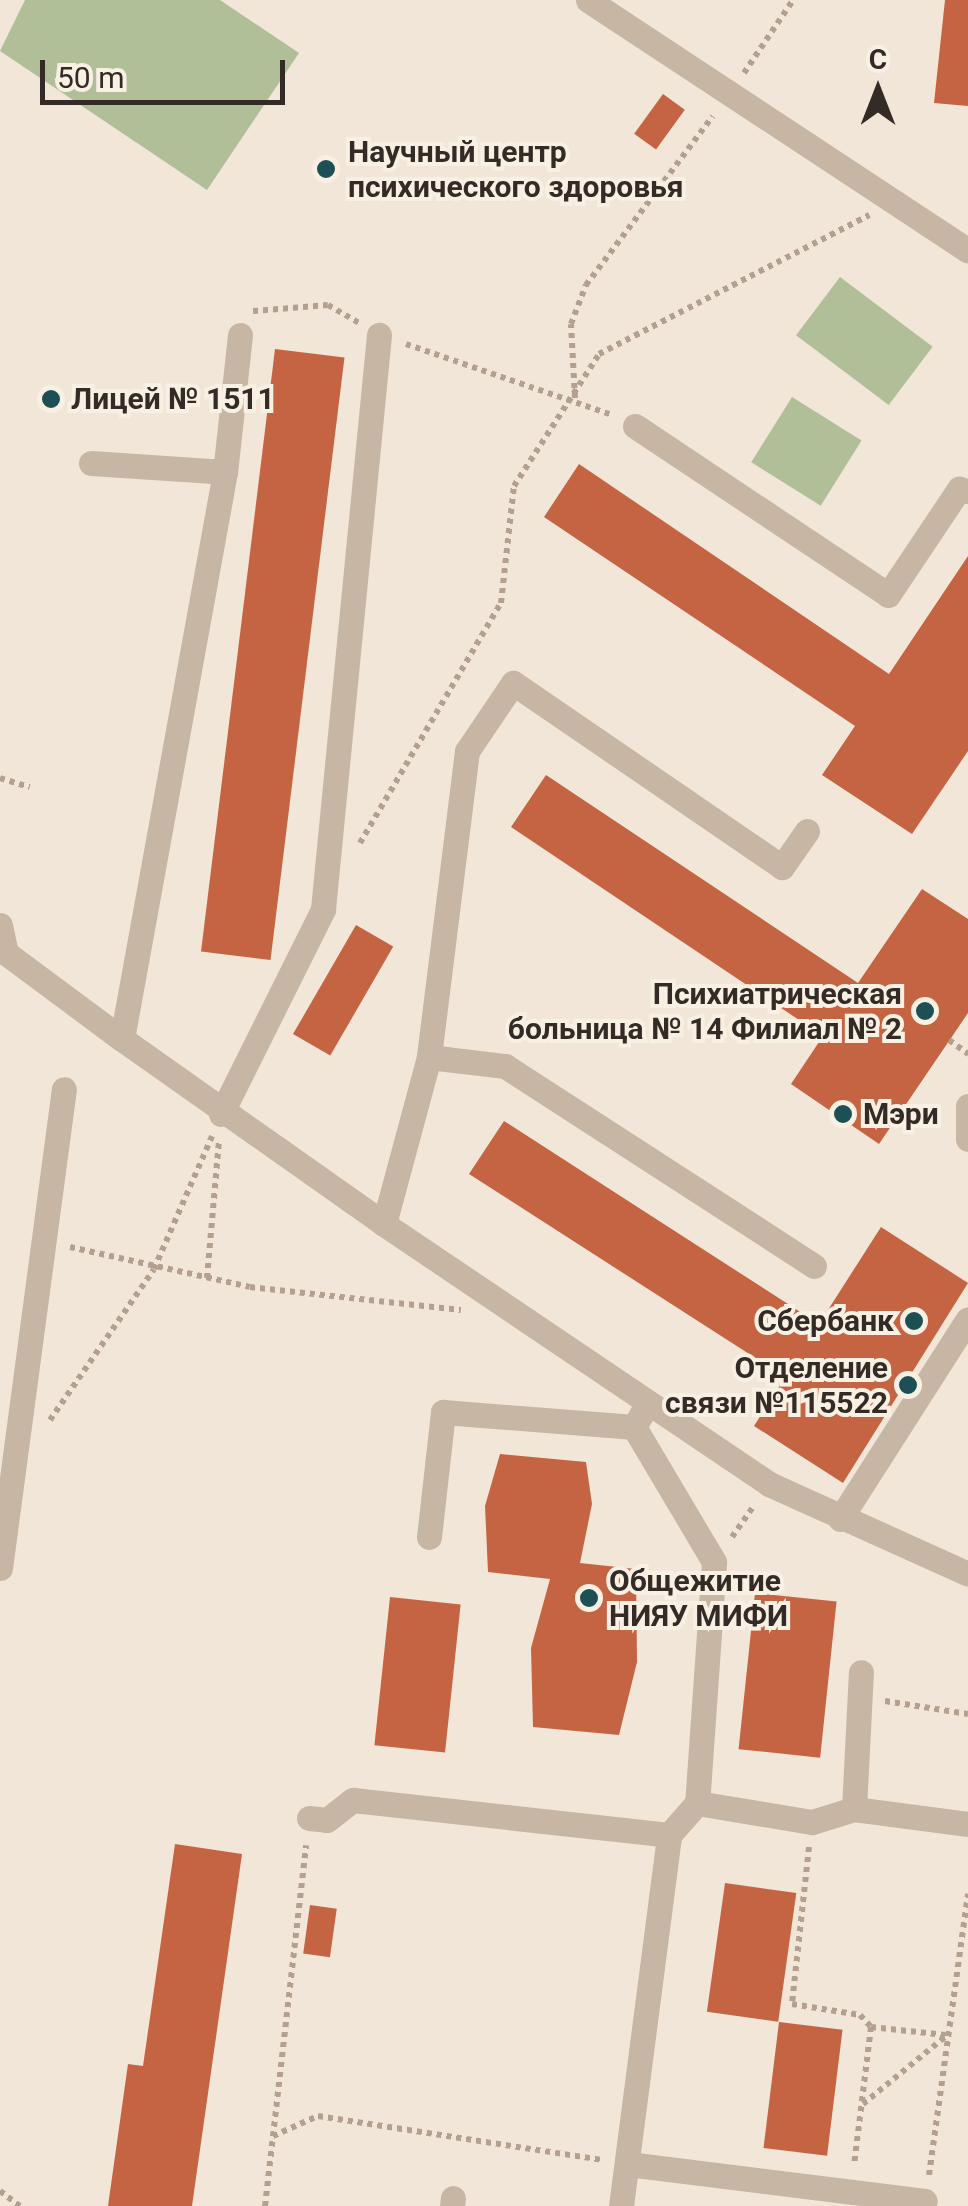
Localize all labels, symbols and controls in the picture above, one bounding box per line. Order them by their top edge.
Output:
scale bar [45,40,290,102]
north arrow [828,40,928,140]
text: С [869,43,887,76]
text: 50 m [57,60,124,95]
place label: Научный центр психического здоровья [348,134,684,204]
marker: Научный центр психического здоровья [313,156,339,182]
place label: Лицей № 1511 [71,381,275,417]
marker: Лицей № 1511 [40,388,62,410]
place label: Психиатрическая больница № 14 Филиал № 2 [508,976,902,1046]
marker: Психиатрическая больница № 14 Филиал № 2 [912,998,938,1024]
place label: Мэри [863,1096,939,1132]
marker: Мэри [832,1103,854,1125]
place label: Сбербанк [757,1303,894,1339]
marker: Сбербанк [903,1310,925,1332]
place label: Отделение связи №115522 [665,1350,888,1420]
marker: Отделение связи №115522 [897,1374,919,1396]
place label: Общежитие НИЯУ МИФИ [609,1563,788,1634]
marker: Общежитие НИЯУ МИФИ [578,1587,600,1609]

